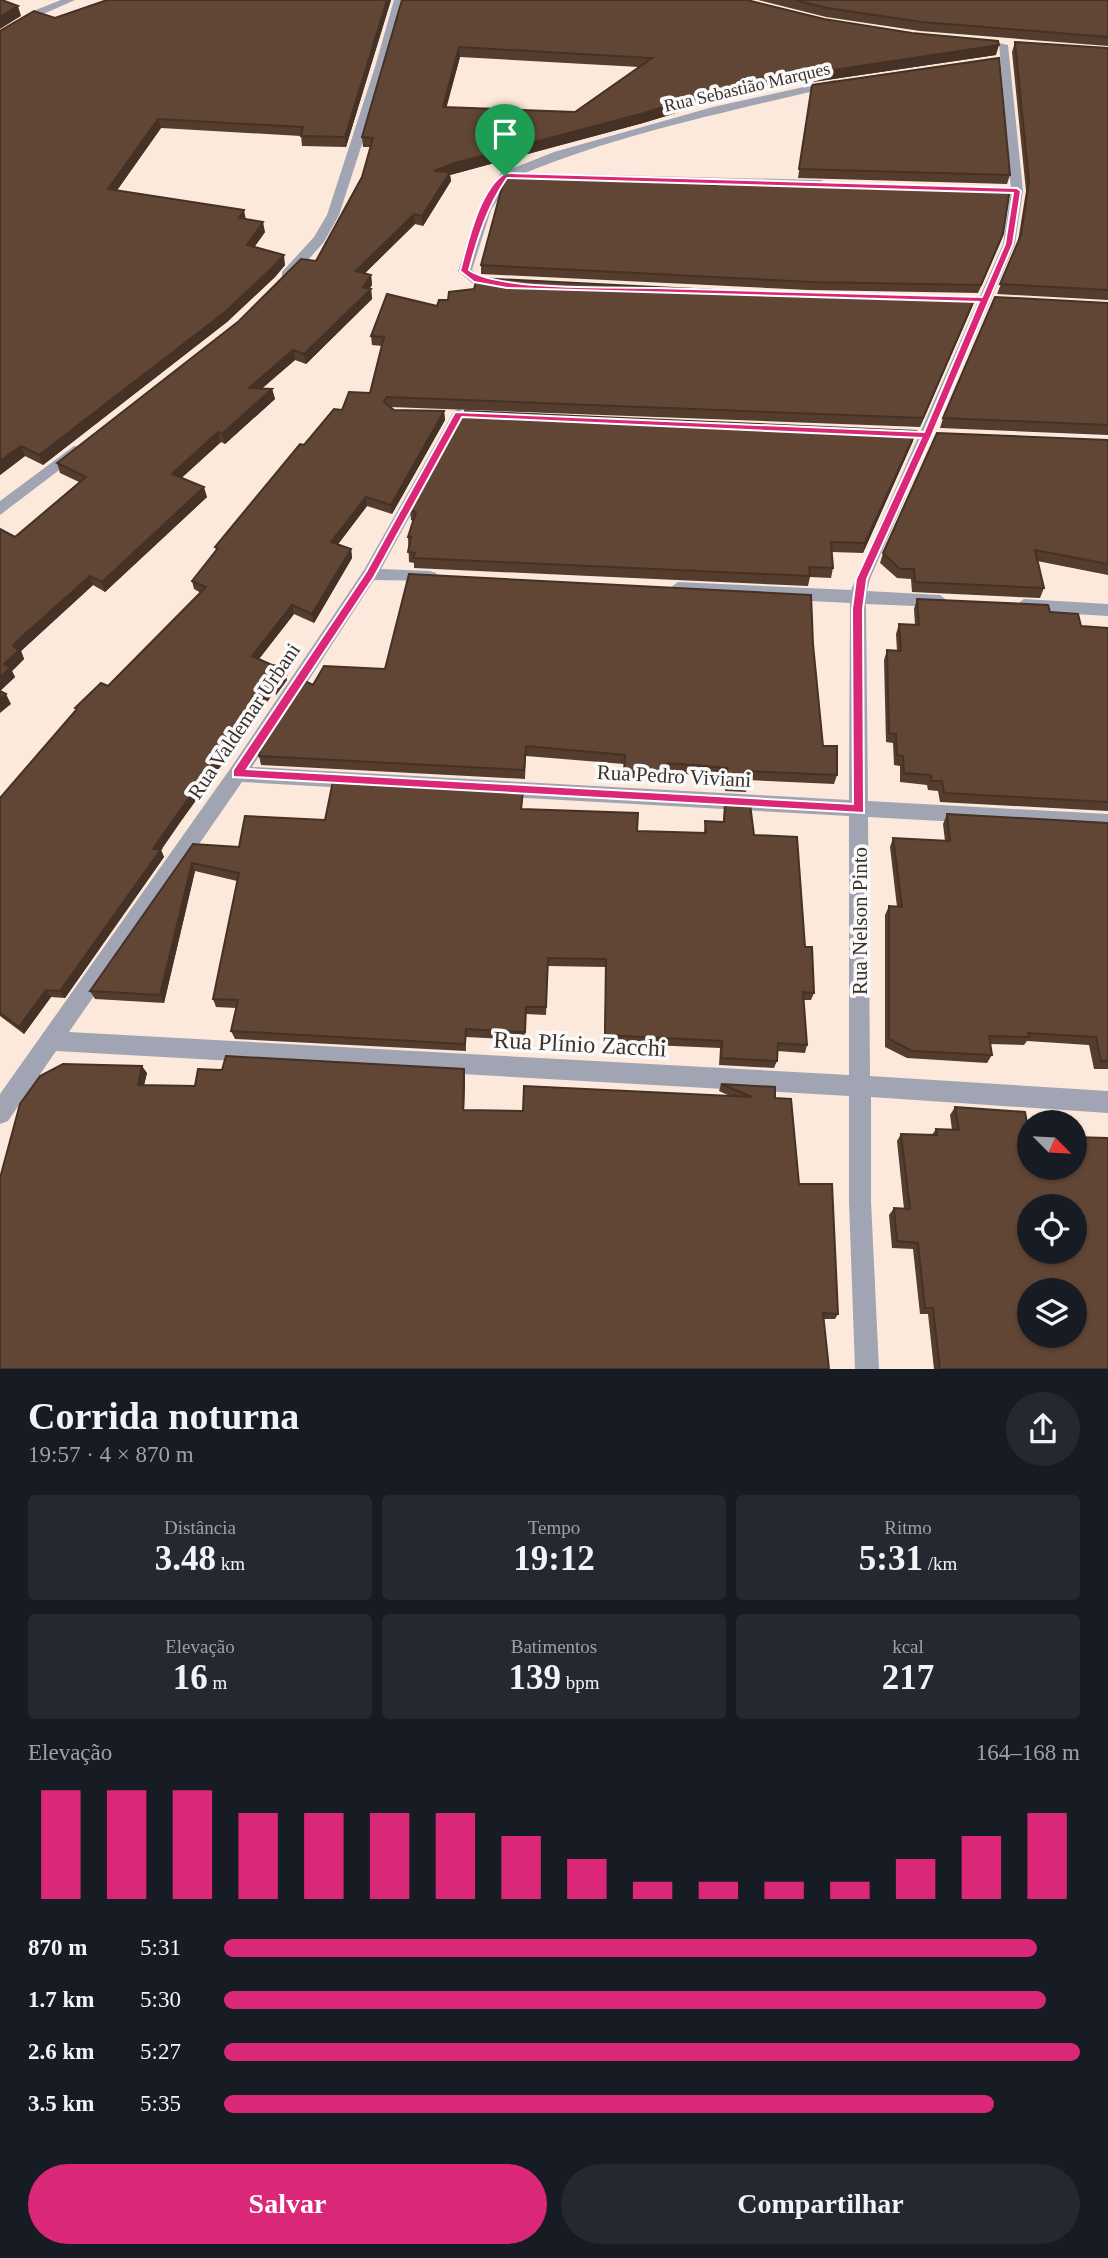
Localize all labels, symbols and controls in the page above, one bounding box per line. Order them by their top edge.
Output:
street label: Rua Sebastião Marques [662,58,832,116]
pin [475,104,535,176]
icon: arrive [486,115,524,153]
street label: Rua Valdemar Urbani [183,638,305,803]
street label: Rua Pedro Viviani [596,760,752,792]
street label: Rua Nelson Pinto [848,847,872,995]
street label: Rua Plínio Zacchi [493,1026,668,1062]
north arrow [1017,1110,1087,1180]
map controls [1017,1110,1087,1348]
button: locate [1017,1194,1087,1264]
button: layers [1017,1278,1087,1348]
button: share [1006,1392,1080,1466]
text: Corrida noturna [28,1395,299,1437]
text: 19:57 · 4 × 870 m [28,1442,194,1467]
text: Distância [164,1517,236,1538]
text: Tempo [528,1517,580,1538]
text: Ritmo [884,1517,932,1538]
text: 3.48 [155,1539,216,1578]
text: 19:12 [513,1539,595,1578]
text: 5:31 [859,1539,923,1578]
text: km [216,1553,245,1574]
text: /km [923,1553,957,1574]
text: Elevação [165,1636,235,1657]
text: Batimentos [511,1636,597,1657]
text: kcal [892,1636,924,1657]
text: 16 [173,1658,208,1697]
text: 139 [508,1658,561,1697]
text: 217 [882,1658,934,1697]
text: m [208,1672,227,1693]
text: bpm [561,1672,600,1693]
text: Elevação [28,1740,112,1765]
text: 164–168 m [976,1740,1080,1765]
text: 870 m [28,1935,87,1960]
text: 5:31 [140,1935,181,1960]
text: 1.7 km [28,1987,94,2012]
text: 5:30 [140,1987,181,2012]
text: 2.6 km [28,2039,94,2064]
text: 5:27 [140,2039,181,2064]
text: 3.5 km [28,2091,94,2116]
text: 5:35 [140,2091,181,2116]
button: Salvar [28,2164,547,2244]
button: Compartilhar [561,2164,1080,2244]

